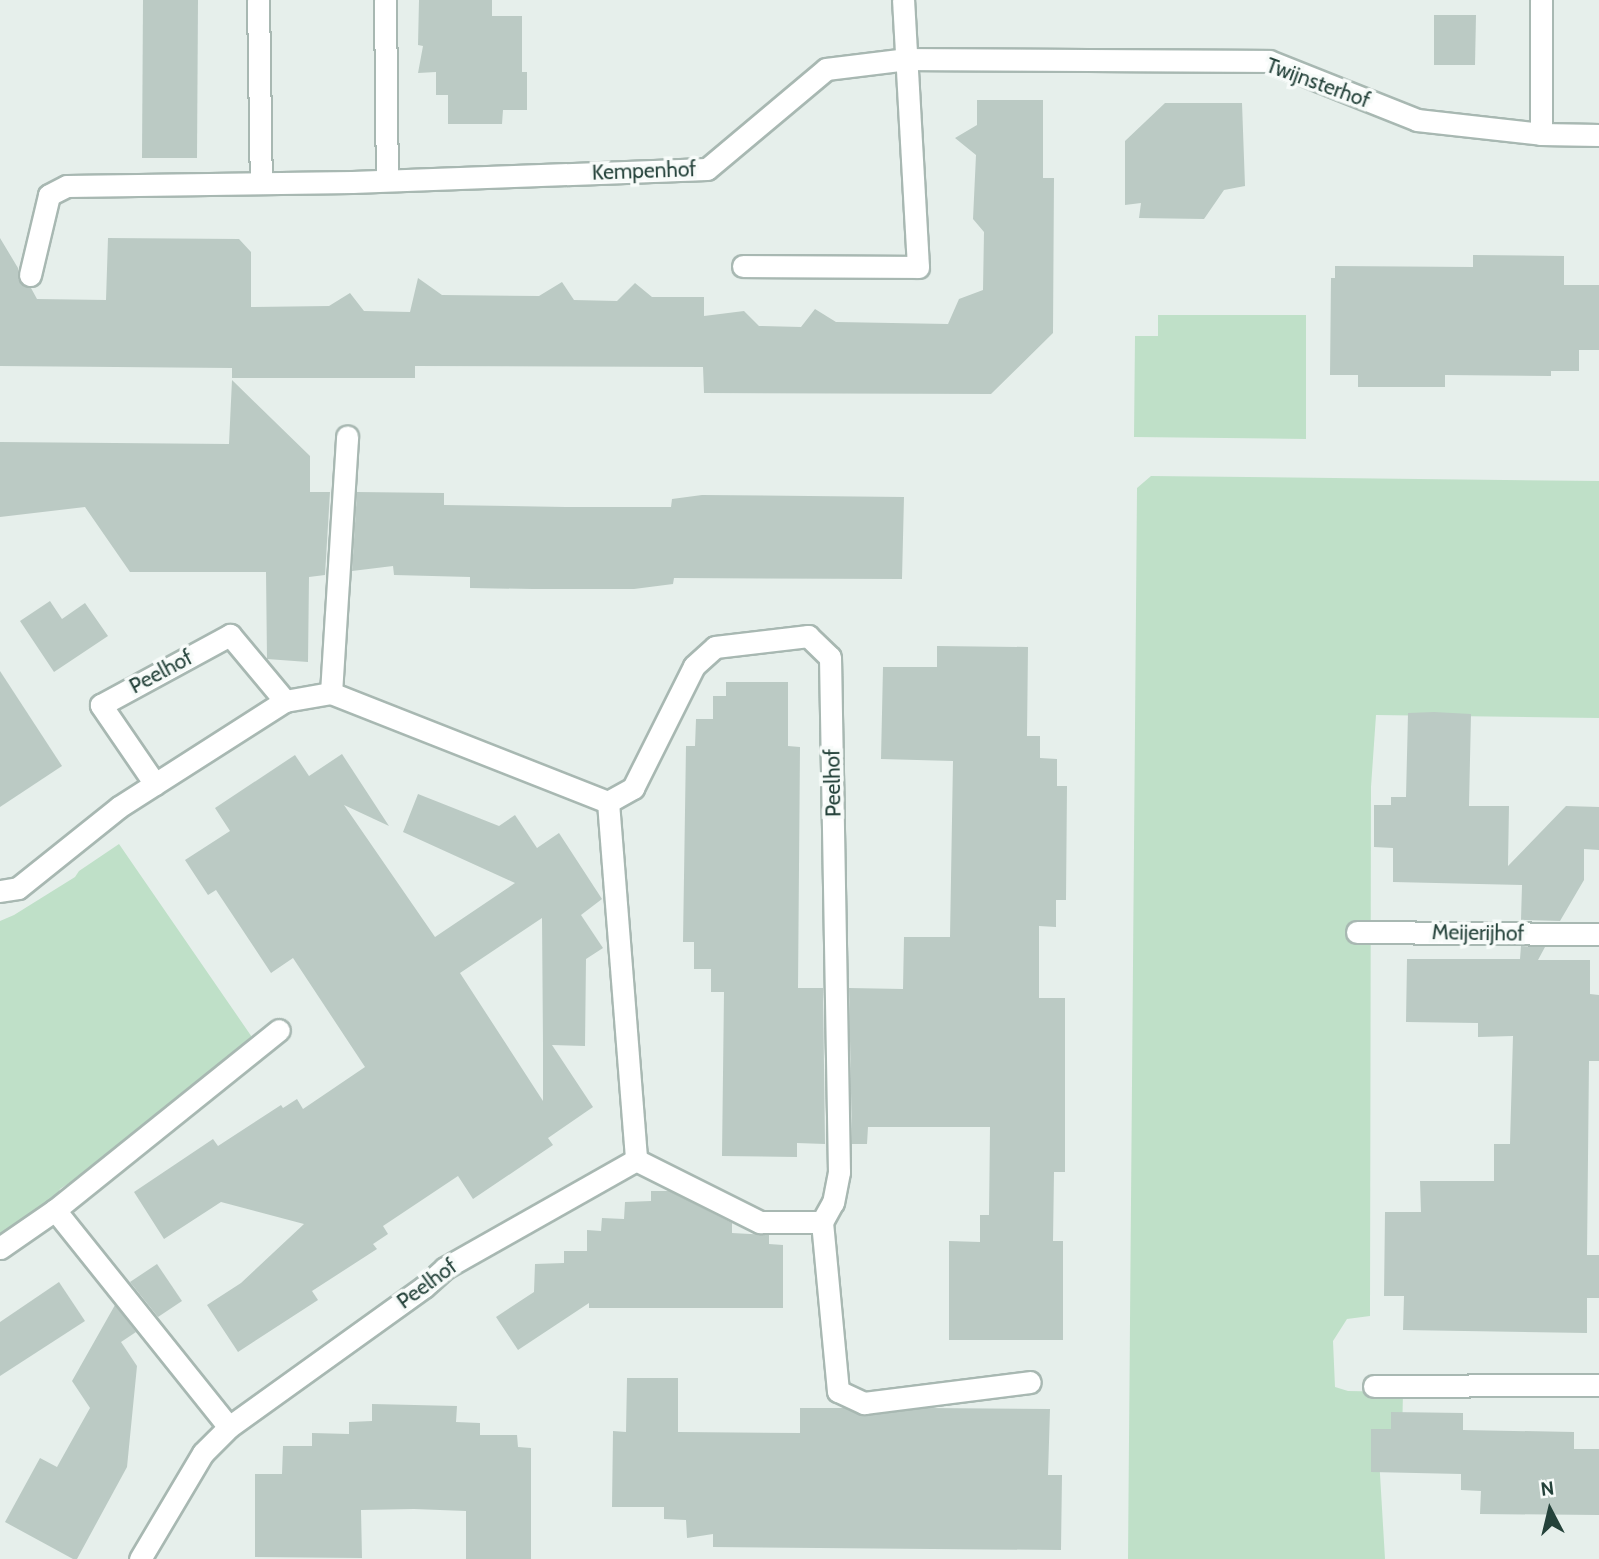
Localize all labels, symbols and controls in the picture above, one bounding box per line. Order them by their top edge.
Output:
street label: Twijnsterhof [1263,53,1373,113]
street label: Kempenhof [591,157,697,185]
street label: Peelhof [125,645,197,699]
street label: Peelhof [820,749,846,817]
street label: Meijerijhof [1432,920,1524,946]
street label: Peelhof [392,1254,462,1314]
north arrow [1515,1475,1585,1545]
text: N [1539,1476,1555,1501]

